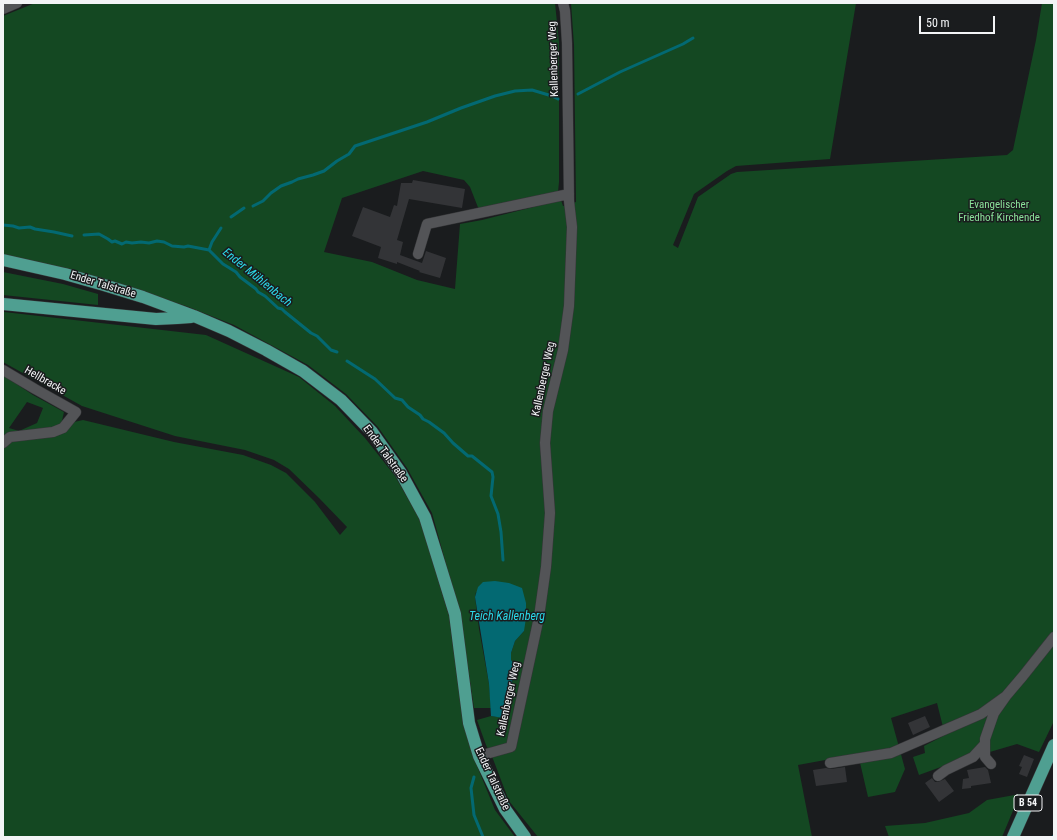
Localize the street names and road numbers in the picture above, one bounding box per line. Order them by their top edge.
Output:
street label: Kallenberger Weg [546,21,562,97]
street label: Ender Talstraße [69,269,137,301]
street label: Kallenberger Weg [530,341,558,417]
street label: Hellbracke [22,364,68,398]
street label: Ender Talstraße [360,423,410,485]
street label: Kallenberger Weg [495,661,523,737]
street label: Ender Talstraße [472,745,512,813]
road number: B 54 [1014,795,1042,811]

